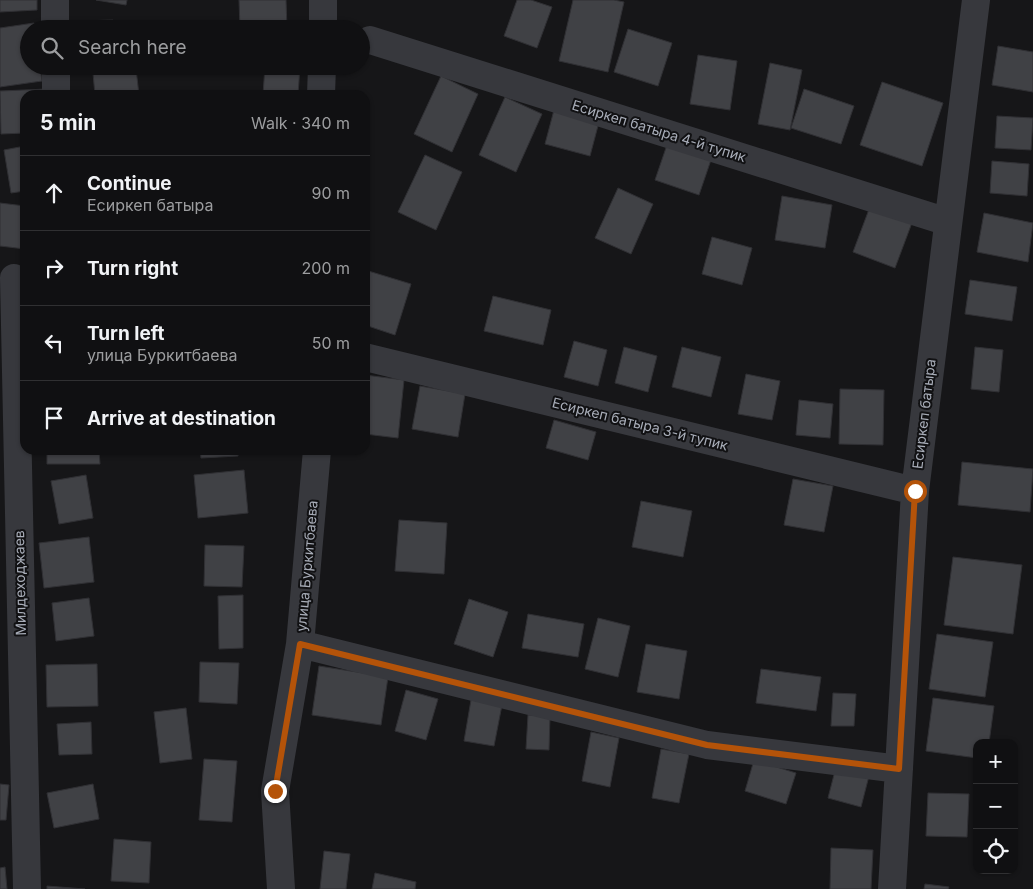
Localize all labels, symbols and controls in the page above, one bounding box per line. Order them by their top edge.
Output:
search box [20,20,370,75]
icon: search [38,34,66,62]
text: Search here [78,36,187,59]
street label: Есиркеп батыра 4-й тупик [570,96,749,165]
text: 5 min [40,110,96,135]
text: Walk · 340 m [251,113,350,133]
text: Continue [87,172,172,195]
icon: ahead [40,179,68,207]
text: 90 m [311,183,350,203]
text: Есиркеп батыра [87,195,213,215]
icon: right [40,254,68,282]
text: Turn right [87,257,178,280]
text: 200 m [302,258,350,278]
text: Turn left [87,322,165,345]
icon: left [40,329,68,357]
text: 50 m [312,333,350,353]
text: улица Буркитбаева [87,345,238,365]
street label: Есиркеп батыра [908,358,939,470]
street label: Есиркеп батыра 3-й тупик [550,393,730,454]
icon: arrive [40,404,68,432]
text: Arrive at destination [87,407,276,430]
route start [904,480,927,503]
street label: улица Буркитбаева [292,500,321,632]
street label: Милдеходжаев [10,530,29,636]
map controls [973,739,1018,874]
button: + [973,739,1018,784]
route end [264,780,287,803]
button: − [973,784,1018,829]
button: locate [973,829,1018,874]

